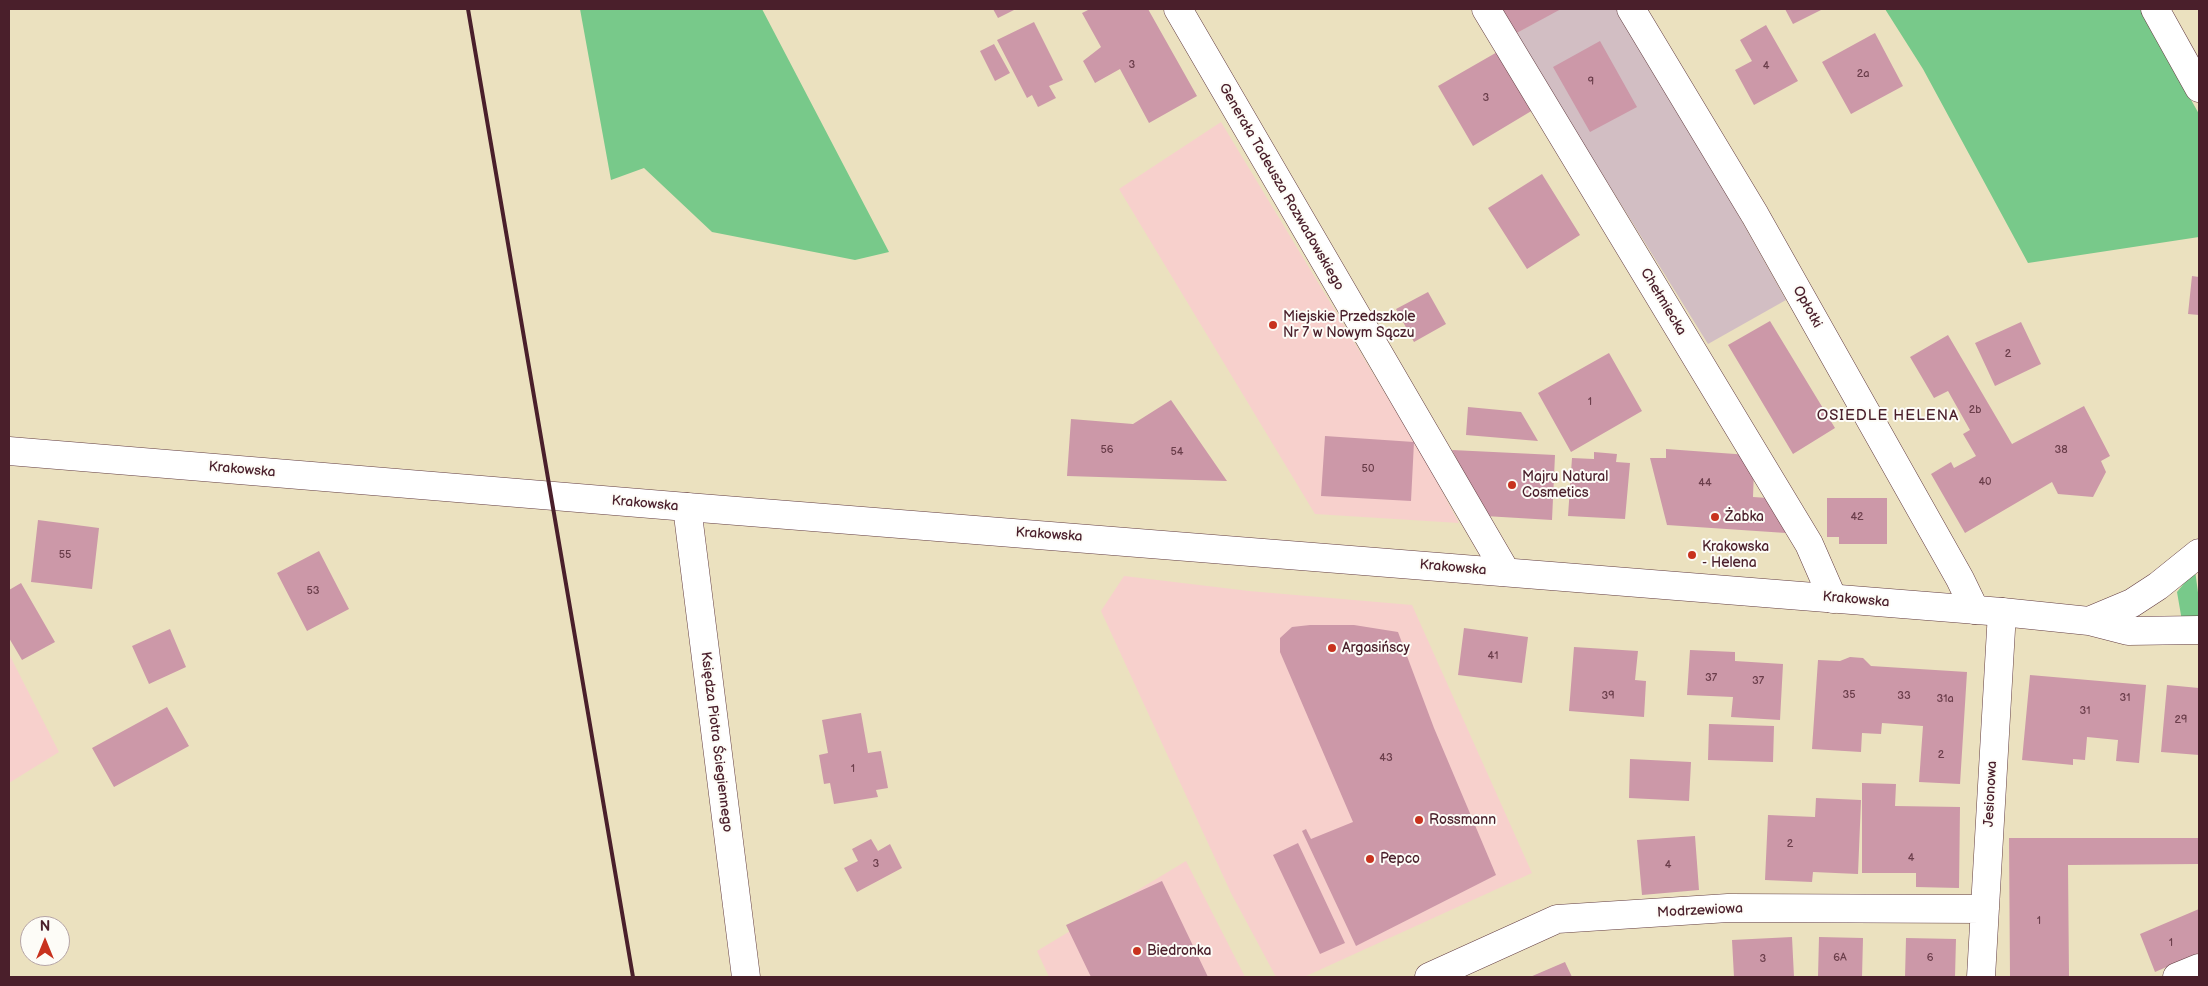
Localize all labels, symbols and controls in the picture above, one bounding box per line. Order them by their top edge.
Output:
house number: 3 [1129,58,1135,72]
house number: 4 [1763,59,1769,73]
house number: 2a [1857,67,1869,81]
house number: 9 [1588,75,1594,89]
street label: Generała Tadeusza Rozwadowskiego [1215,80,1347,294]
house number: 3 [1483,91,1489,105]
street label: Chełmiecka [1636,265,1690,339]
street label: Opłotki [1789,283,1825,331]
place label: Miejskie Przedszkole Nr 7 w Nowym Sączu [1283,309,1416,342]
marker: Miejskie Przedszkole Nr 7 w Nowym Sączu [1267,319,1279,331]
house number: 2 [2005,347,2011,361]
house number: 1 [1588,395,1592,409]
house number: 2b [1969,403,1981,417]
district label: OSIEDLE HELENA [1815,407,1961,425]
house number: 56 [1100,443,1114,457]
house number: 38 [2054,443,2068,457]
house number: 54 [1170,445,1184,459]
street label: Krakowska [208,459,276,481]
house number: 50 [1362,462,1374,476]
place label: Majru Natural Cosmetics [1522,469,1608,502]
house number: 40 [1978,475,1992,489]
house number: 44 [1698,476,1712,490]
marker: Majru Natural Cosmetics [1506,479,1518,491]
street label: Krakowska [611,493,679,515]
place label: Żabka [1725,509,1764,525]
house number: 42 [1850,510,1864,524]
marker: Żabka [1709,511,1721,523]
street label: Krakowska [1015,524,1083,546]
place label: Krakowska - Helena [1702,539,1769,572]
house number: 55 [59,548,71,562]
marker: Krakowska - Helena [1686,549,1698,561]
street label: Krakowska [1419,557,1487,579]
house number: 53 [306,584,320,598]
street label: Krakowska [1822,589,1890,611]
place label: Argasińscy [1342,640,1410,656]
marker: Argasińscy [1326,642,1338,654]
house number: 41 [1488,649,1498,663]
street label: Księdza Piotra Ściegiennego [697,651,735,833]
house number: 37 [1705,671,1717,685]
house number: 37 [1752,674,1764,688]
house number: 35 [1842,688,1856,702]
house number: 39 [1601,689,1615,703]
house number: 33 [1897,689,1911,703]
house number: 31 [2119,691,2131,705]
house number: 31a [1936,692,1954,706]
house number: 31 [2079,704,2091,718]
house number: 29 [2175,713,2187,727]
house number: 2 [1938,748,1944,762]
house number: 43 [1379,751,1393,765]
street label: Jesionowa [1981,760,2001,828]
house number: 1 [851,762,855,776]
place label: Rossmann [1429,812,1496,828]
marker: Rossmann [1413,814,1425,826]
house number: 2 [1787,837,1793,851]
place label: Pepco [1380,851,1420,867]
house number: 4 [1908,851,1914,865]
marker: Pepco [1364,853,1376,865]
house number: 3 [873,857,879,871]
house number: 4 [1665,858,1671,872]
street label: Modrzewiowa [1657,900,1743,922]
house number: 1 [2037,914,2041,928]
north arrow [20,916,70,966]
text: N [40,918,50,935]
house number: 1 [2169,936,2173,950]
place label: Biedronka [1147,943,1211,959]
marker: Biedronka [1131,945,1143,957]
house number: 6A [1833,951,1847,965]
house number: 6 [1927,951,1933,965]
house number: 3 [1760,952,1766,966]

